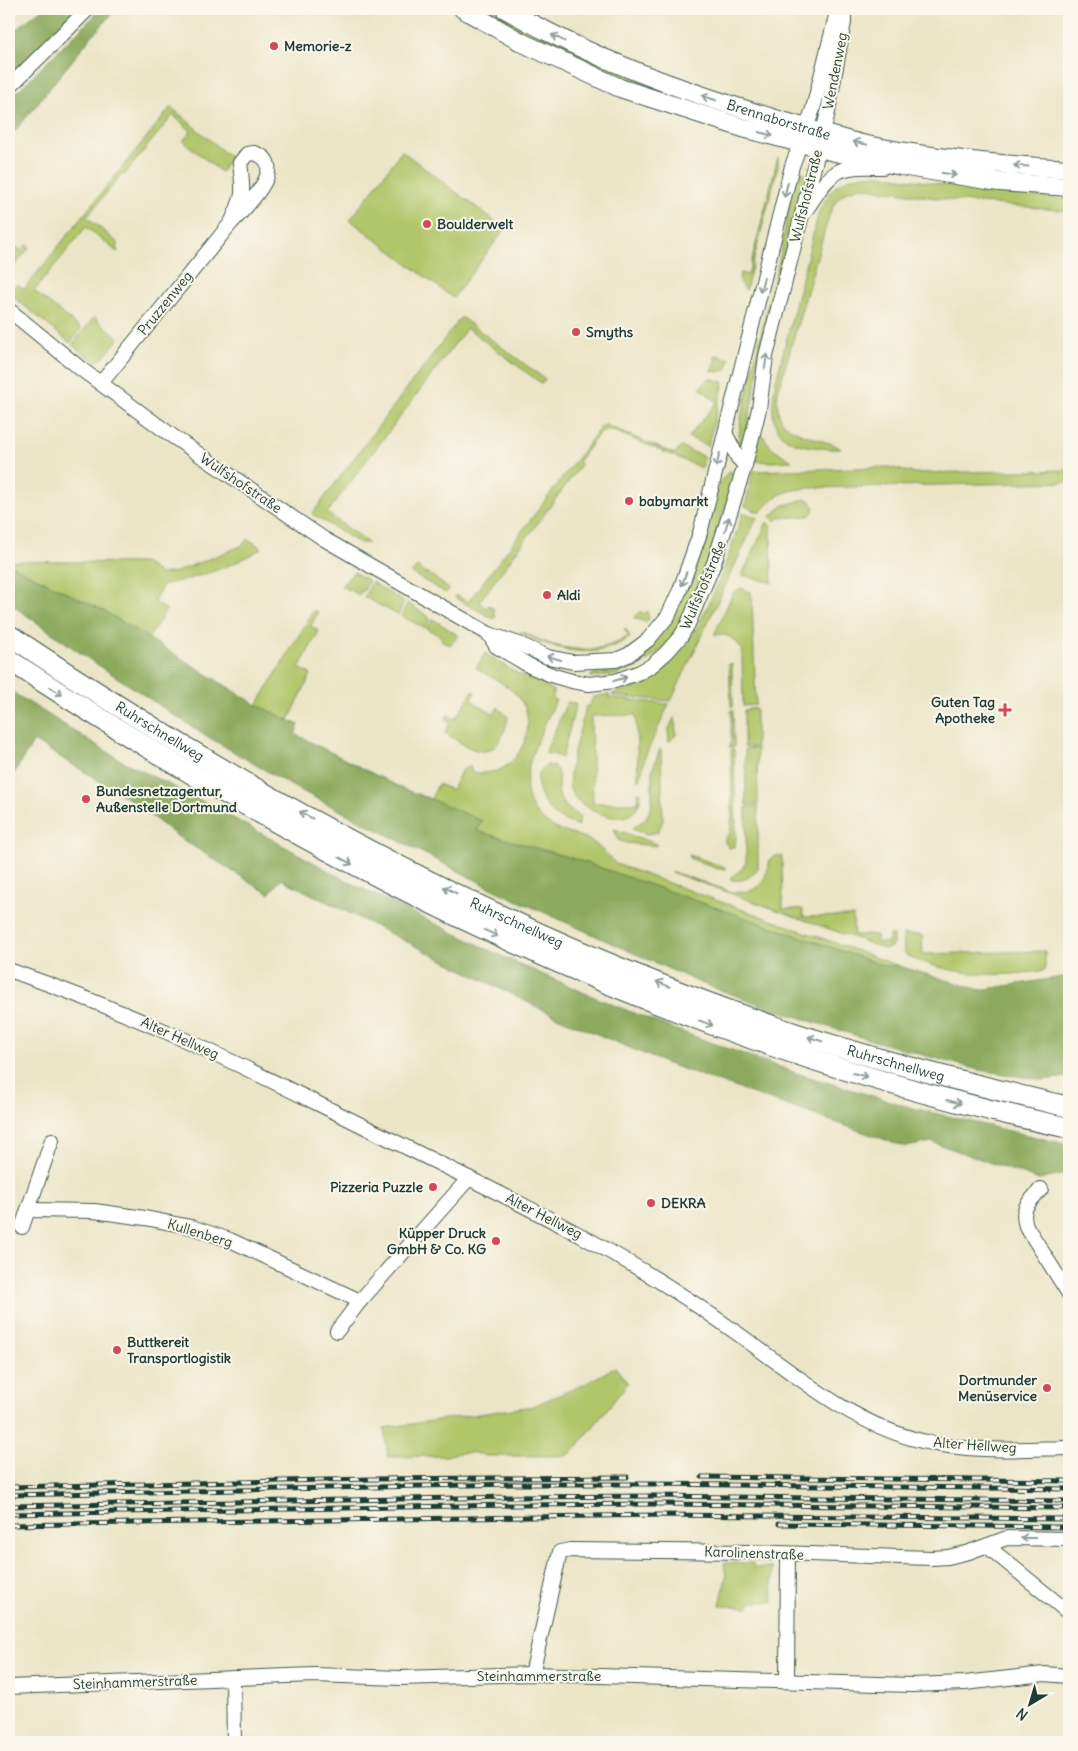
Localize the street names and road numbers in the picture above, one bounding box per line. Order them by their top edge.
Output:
street label: Wendenweg [819,31,851,111]
street label: Brennaborstraße [724,95,833,144]
street label: Wulfshofstraße [786,148,826,244]
street label: Pruzzenweg [134,267,196,339]
street label: Wulfshofstraße [197,449,285,517]
street label: Wulfshofstraße [676,538,730,632]
street label: Ruhrschnellweg [112,697,207,765]
street label: Ruhrschnellweg [467,893,566,952]
street label: Alter Hellweg [138,1013,222,1063]
street label: Ruhrschnellweg [845,1041,947,1085]
street label: Alter Hellweg [503,1189,585,1243]
street label: Kullenberg [165,1215,235,1251]
street label: Alter Hellweg [933,1433,1017,1457]
street label: Karolinenstraße [704,1542,804,1564]
street label: Steinhammerstraße [477,1667,601,1685]
street label: Steinhammerstraße [72,1671,198,1693]

